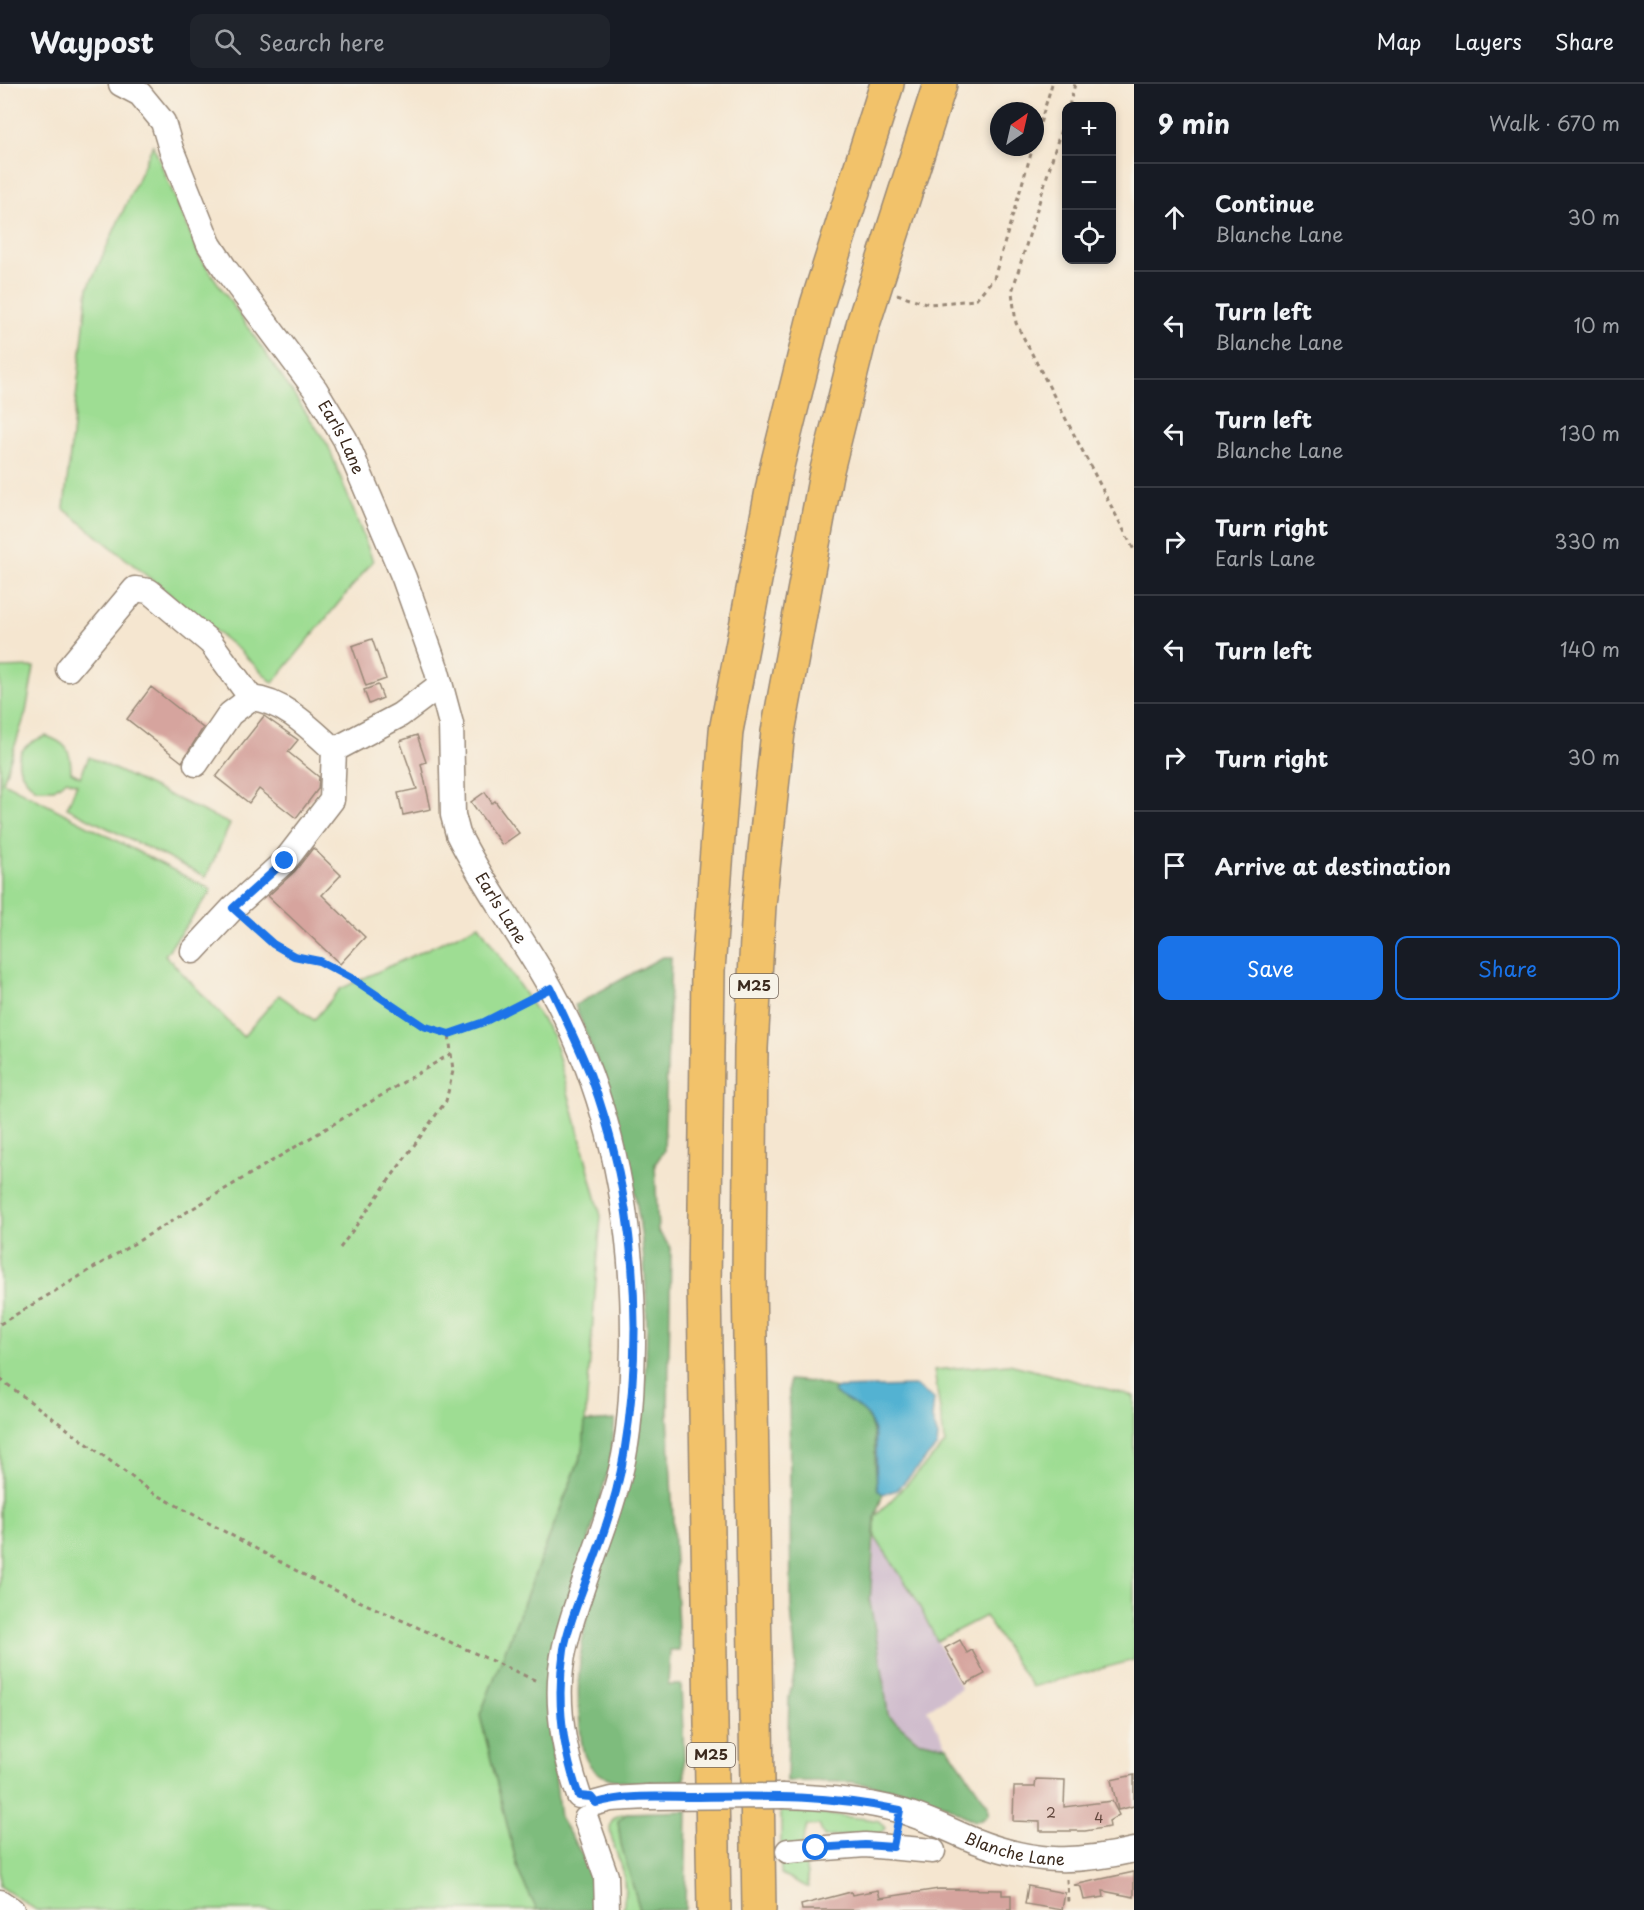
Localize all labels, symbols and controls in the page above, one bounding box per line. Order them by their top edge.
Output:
search box [190,14,610,68]
text: Waypost [30,20,154,63]
icon: search [211,25,244,58]
text: Search here [259,25,385,58]
text: Map [1377,25,1421,57]
text: Layers [1454,25,1522,57]
text: Share [1555,25,1614,57]
north arrow [990,102,1044,156]
map controls [1062,102,1116,264]
button: + [1062,102,1116,156]
text: 9 min [1158,104,1230,143]
text: Walk · 670 m [1489,108,1620,138]
button: − [1062,156,1116,210]
text: Continue [1215,186,1314,219]
icon: ahead [1158,201,1191,234]
text: 30 m [1567,202,1620,232]
button: locate [1062,210,1116,264]
text: Blanche Lane [1215,219,1343,249]
text: Turn left [1215,294,1312,327]
icon: left [1158,309,1191,342]
text: 10 m [1573,310,1620,340]
text: Blanche Lane [1215,327,1343,357]
street label: Earls Lane [313,395,371,477]
text: Turn left [1215,402,1312,435]
icon: left [1158,417,1191,450]
text: 130 m [1560,418,1620,448]
text: Blanche Lane [1215,435,1343,465]
text: Turn right [1215,510,1328,543]
icon: right [1158,525,1191,558]
text: 330 m [1554,526,1620,556]
text: Earls Lane [1215,543,1315,573]
icon: left [1158,633,1191,666]
text: Turn left [1215,633,1312,666]
text: 140 m [1560,634,1620,664]
icon: right [1158,741,1191,774]
text: Turn right [1215,741,1328,774]
text: 30 m [1567,742,1620,772]
route end [271,847,297,873]
icon: arrive [1158,849,1191,882]
text: Arrive at destination [1215,849,1451,882]
street label: Earls Lane [470,867,534,948]
button: Save [1158,936,1383,1000]
button: Share [1395,936,1620,1000]
road number: M25 [730,974,778,998]
road number: M25 [687,1743,735,1767]
house number: 2 [1046,1802,1056,1823]
house number: 4 [1094,1807,1104,1828]
street label: Blanche Lane [961,1825,1065,1870]
route start [802,1834,828,1860]

